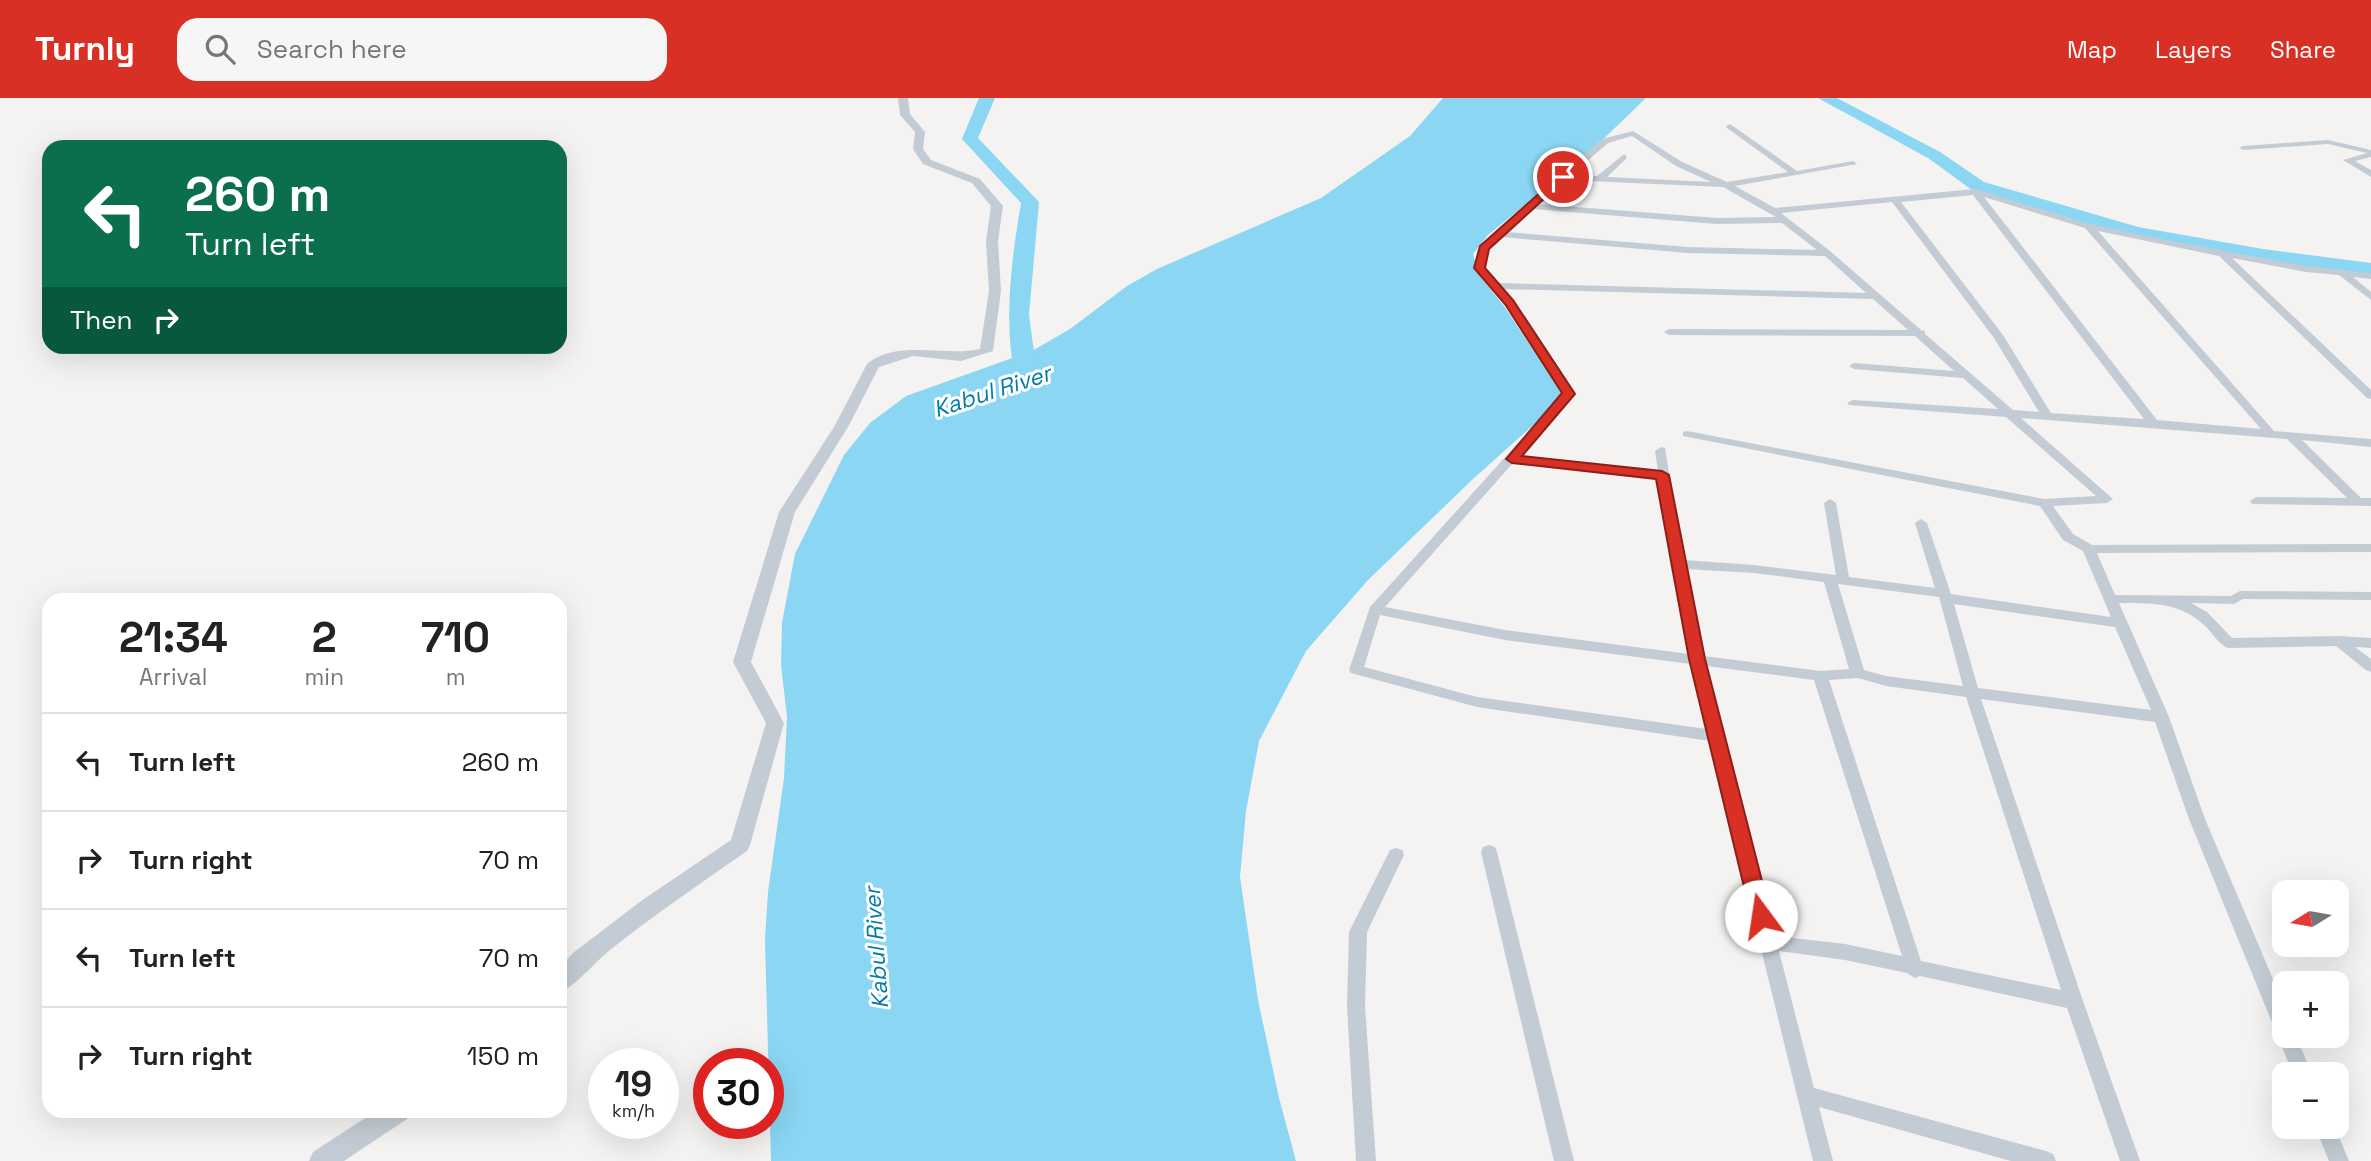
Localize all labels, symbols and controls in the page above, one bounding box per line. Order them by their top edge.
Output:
search box [177,18,667,81]
text: Turnly [35,28,135,70]
icon: search [201,30,239,68]
text: Search here [257,32,407,66]
text: Map [2067,34,2117,65]
text: Layers [2155,34,2232,65]
text: Share [2270,34,2336,65]
pin [1533,147,1593,207]
icon: arrive [1544,158,1582,196]
text: 260 m [185,163,330,225]
icon: left [70,168,161,259]
text: Turn left [185,224,315,264]
icon: right [147,301,185,339]
text: Then [70,303,133,337]
water label: Kabul River [929,357,1057,424]
text: 21:34 [119,611,228,664]
text: 2 [312,611,337,664]
text: 710 [421,611,490,664]
text: Arrival [139,662,207,692]
text: min [305,662,344,692]
text: m [446,662,465,692]
icon: left [70,743,108,781]
text: Turn left [129,745,236,779]
text: 260 m [462,745,539,779]
icon: right [70,841,108,879]
text: Turn right [129,843,253,877]
text: 70 m [479,843,539,877]
position arrow [1724,879,1798,953]
north arrow [2272,880,2348,957]
map controls [2272,880,2349,1139]
water label: Kabul River [857,884,895,1010]
icon: left [70,939,108,977]
text: Turn left [129,941,236,975]
text: 70 m [479,941,539,975]
button: + [2272,971,2349,1048]
icon: right [70,1037,108,1075]
text: Turn right [129,1039,253,1073]
text: 150 m [467,1039,539,1073]
speed limit sign: 30 [693,1048,784,1139]
text: 19 [615,1062,652,1106]
button: − [2272,1062,2349,1139]
text: km/h [612,1099,655,1122]

